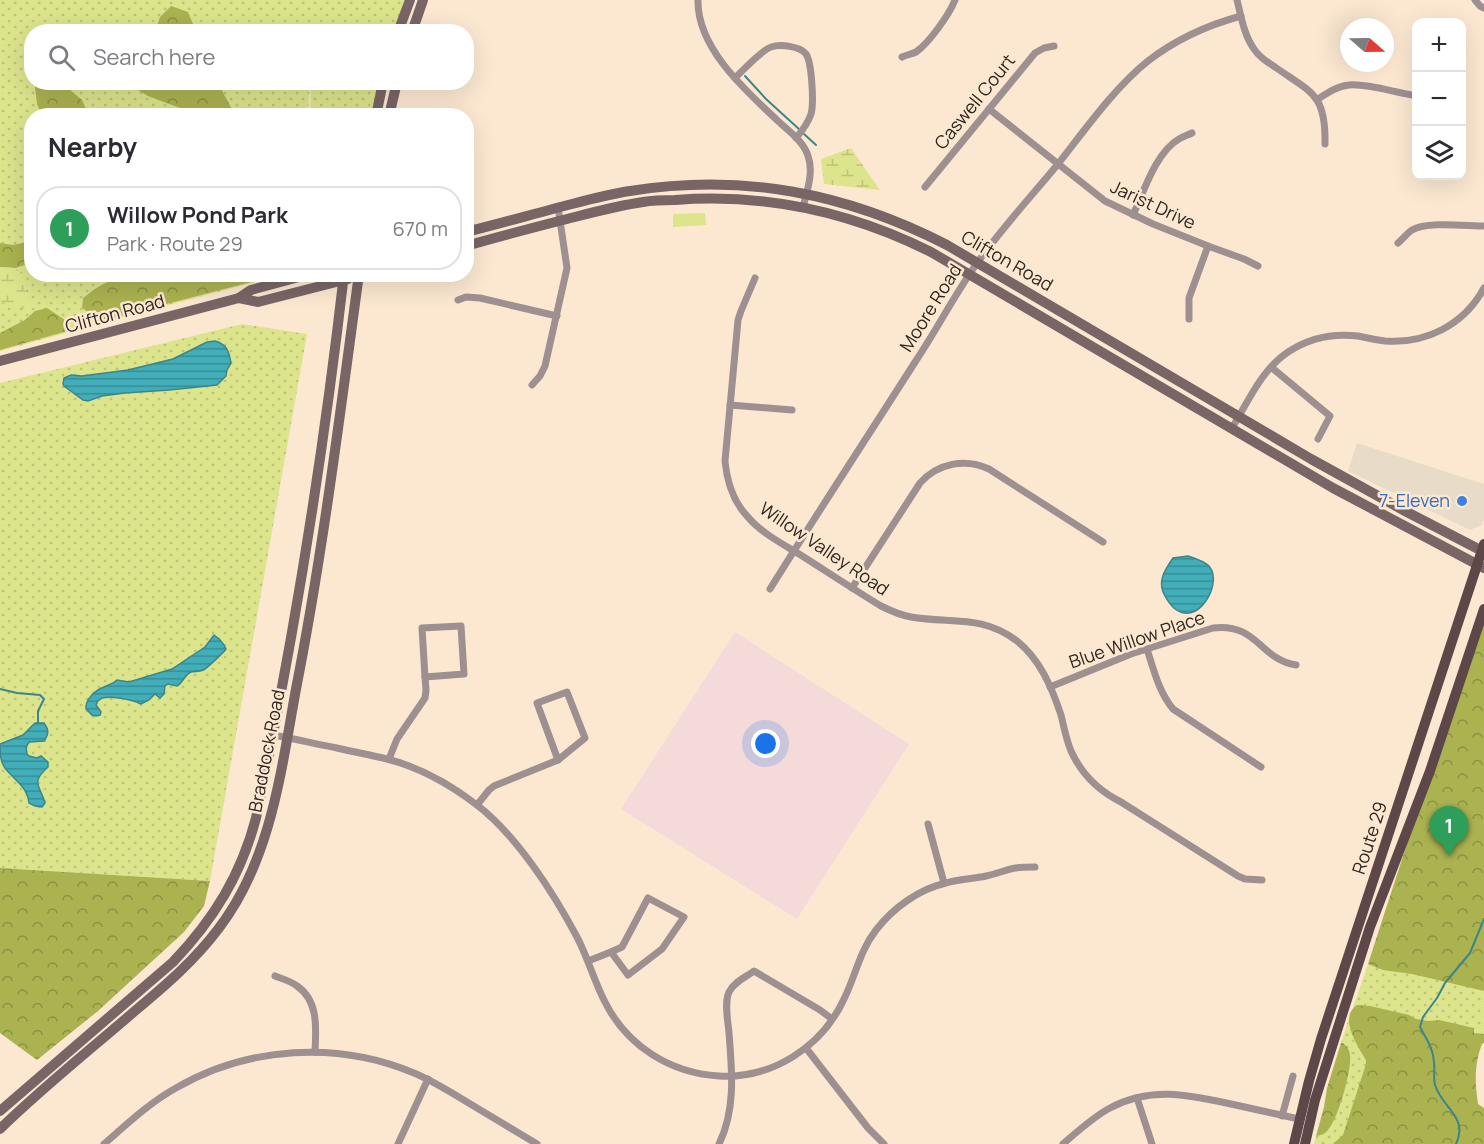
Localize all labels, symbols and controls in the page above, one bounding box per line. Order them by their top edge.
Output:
north arrow [1340,18,1394,72]
map controls [1412,18,1466,180]
button: + [1412,18,1466,72]
search box [24,24,474,90]
icon: search [45,41,78,74]
text: Search here [93,42,215,72]
street label: Caswell Court [928,49,1020,154]
button: − [1412,72,1466,126]
button: layers [1412,126,1466,180]
text: Nearby [48,129,137,165]
street label: Jarist Drive [1107,174,1200,234]
text: Willow Pond Park [107,200,288,230]
text: 1 [65,215,74,242]
text: 670 m [392,215,448,242]
street label: Clifton Road [957,224,1058,296]
text: Park · Route 29 [107,230,243,257]
street label: Moore Road [894,259,967,356]
street label: Clifton Road [62,288,167,338]
place label: 7-Eleven [1379,488,1450,512]
marker: 7-Eleven [1455,494,1469,508]
street label: Willow Valley Road [755,496,894,600]
street label: Blue Willow Place [1066,605,1208,674]
street label: Braddock Road [242,688,290,814]
your location [751,729,780,758]
street label: Route 29 [1346,798,1392,877]
pin: 1 [1430,806,1468,856]

